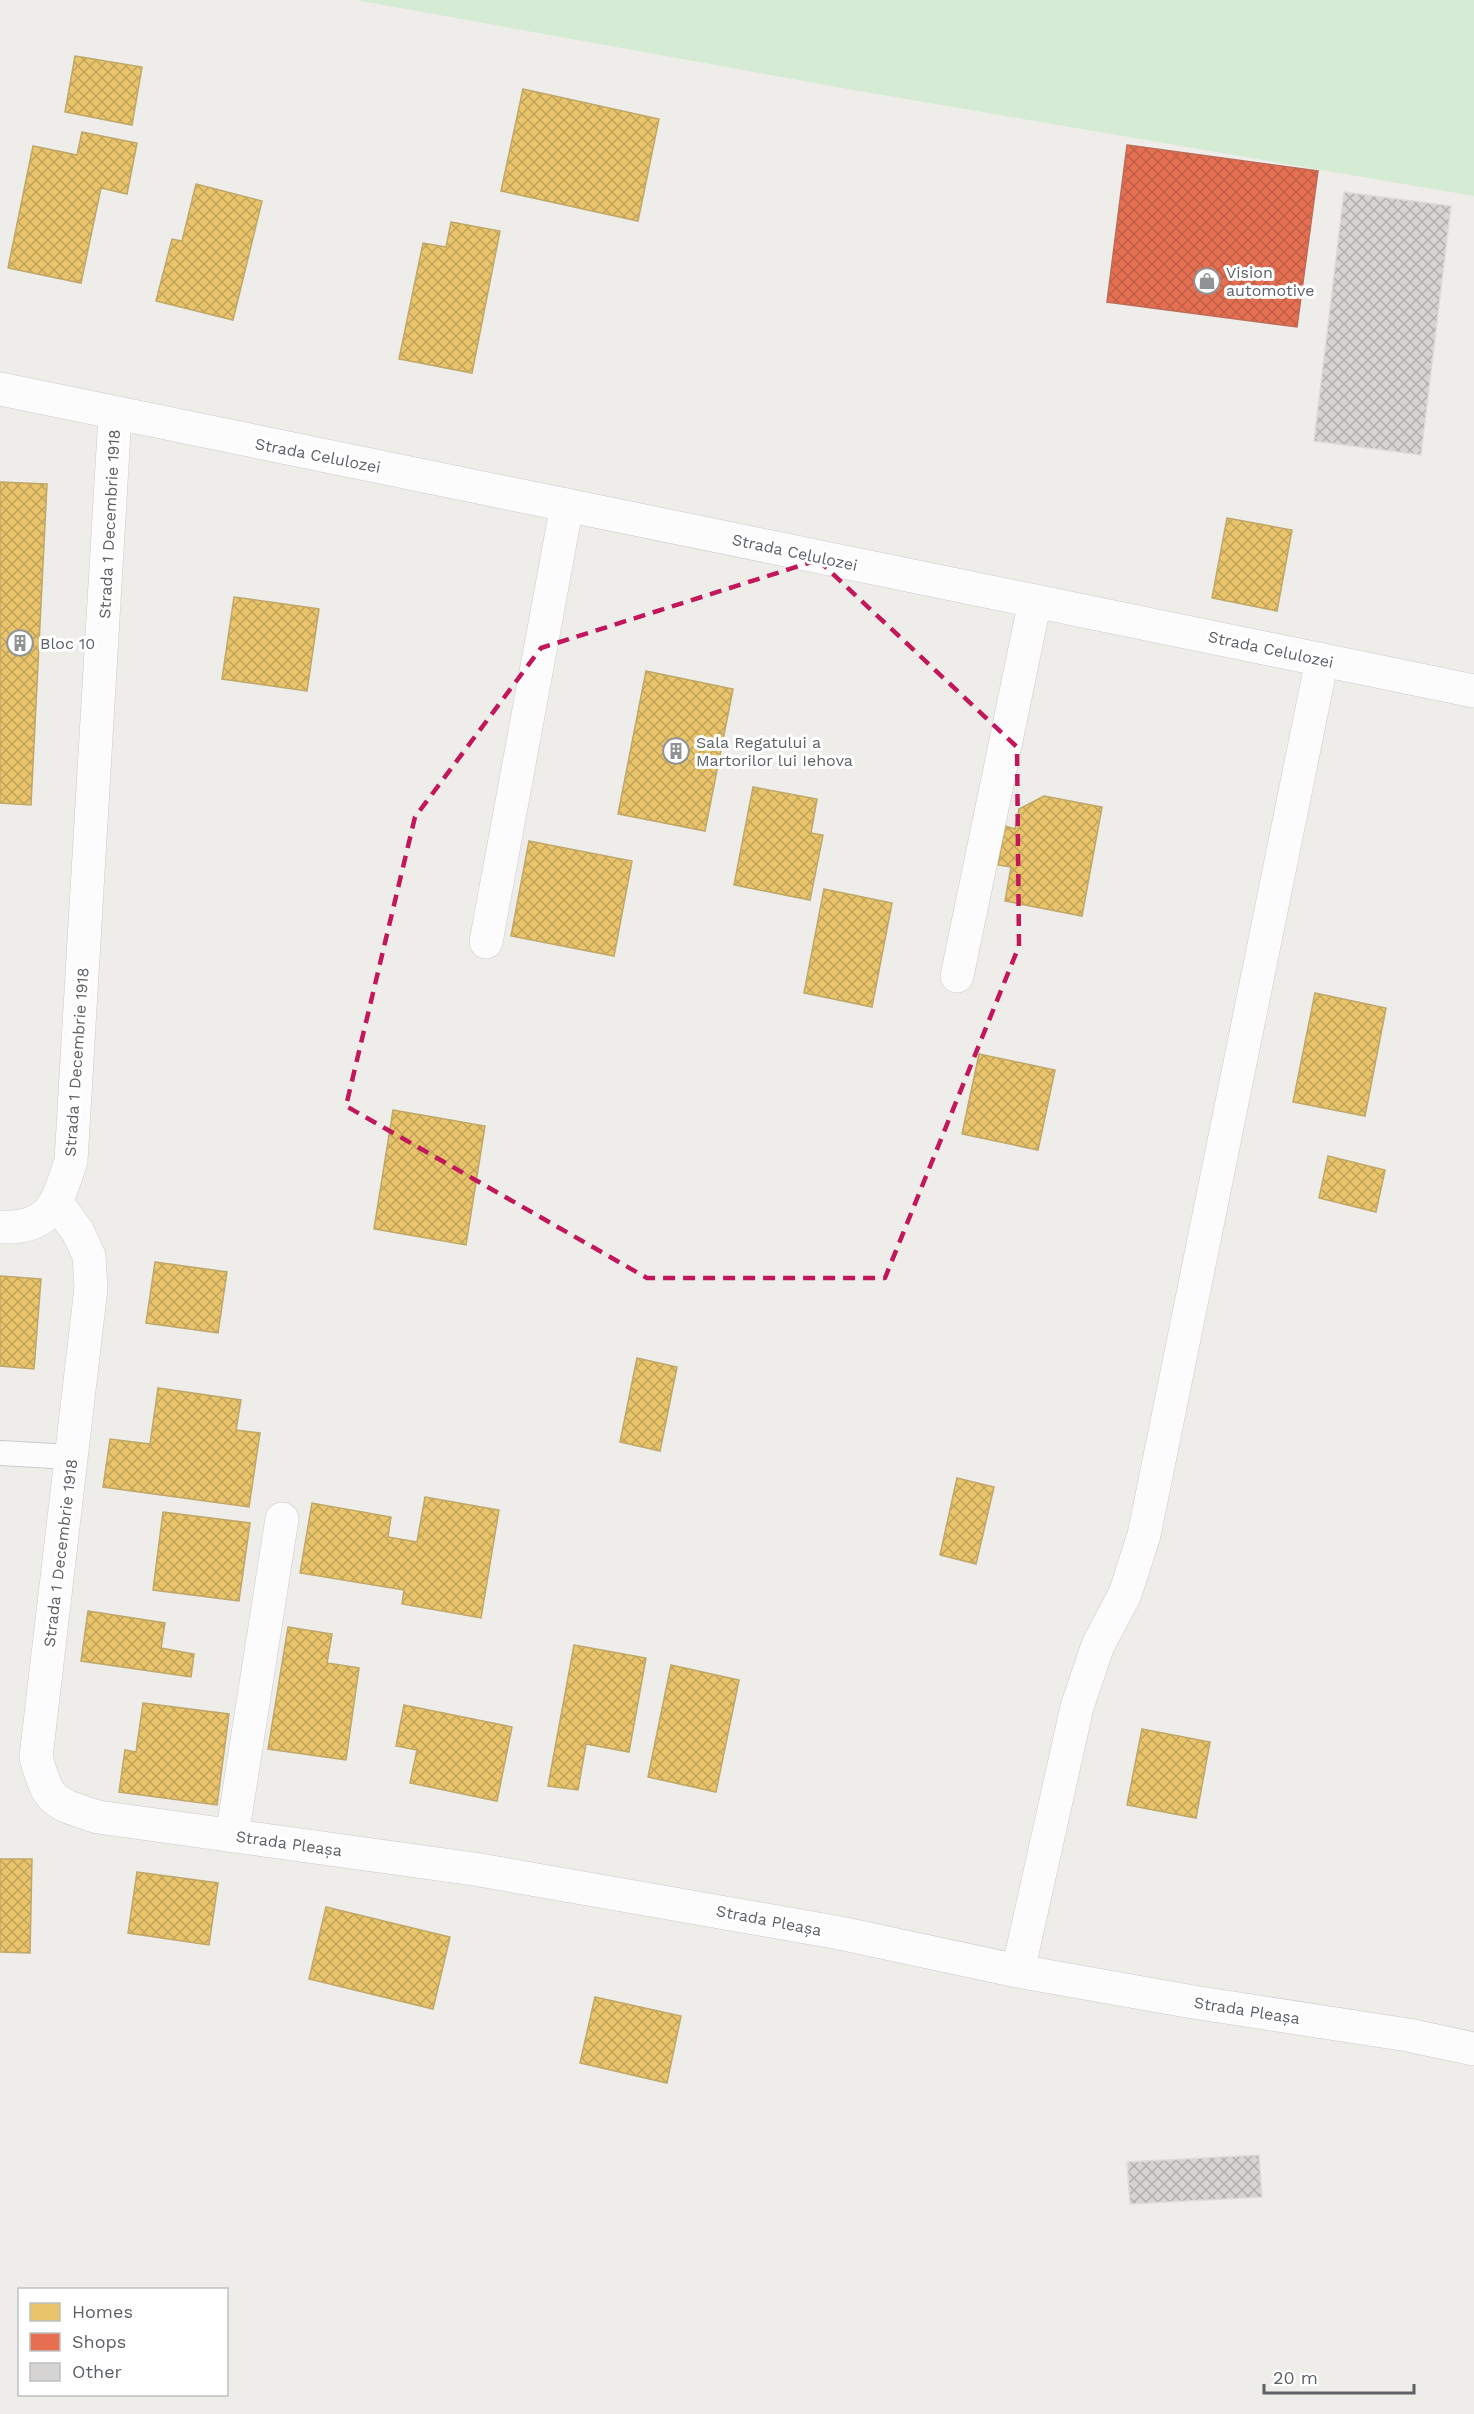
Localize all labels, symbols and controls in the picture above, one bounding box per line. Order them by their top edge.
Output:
place label: Vision automotive [1226,263,1314,300]
shop icon: Vision automotive [1192,266,1222,296]
street label: Strada 1 Decembrie 1918 [95,429,124,619]
street label: Strada Celulozei [253,434,382,477]
street label: Strada Celulozei [730,530,859,575]
street label: Strada Celulozei [1206,627,1335,672]
building icon: Bloc 10 [5,628,35,658]
place label: Bloc 10 [40,634,95,653]
place label: Sala Regatului a Martorilor lui Iehova [696,733,853,770]
building icon: Sala Regatului a Martorilor lui Iehova [661,736,691,766]
street label: Strada 1 Decembrie 1918 [60,967,93,1157]
street label: Strada 1 Decembrie 1918 [40,1458,81,1648]
street label: Strada Pleașa [235,1827,343,1860]
street label: Strada Pleașa [715,1901,823,1940]
street label: Strada Pleașa [1193,1993,1301,2028]
legend [18,2288,228,2396]
text: Homes [72,2301,133,2322]
text: Shops [72,2331,126,2352]
scale bar [1264,2357,1414,2395]
text: Other [72,2361,122,2382]
text: 20 m [1273,2367,1318,2388]

